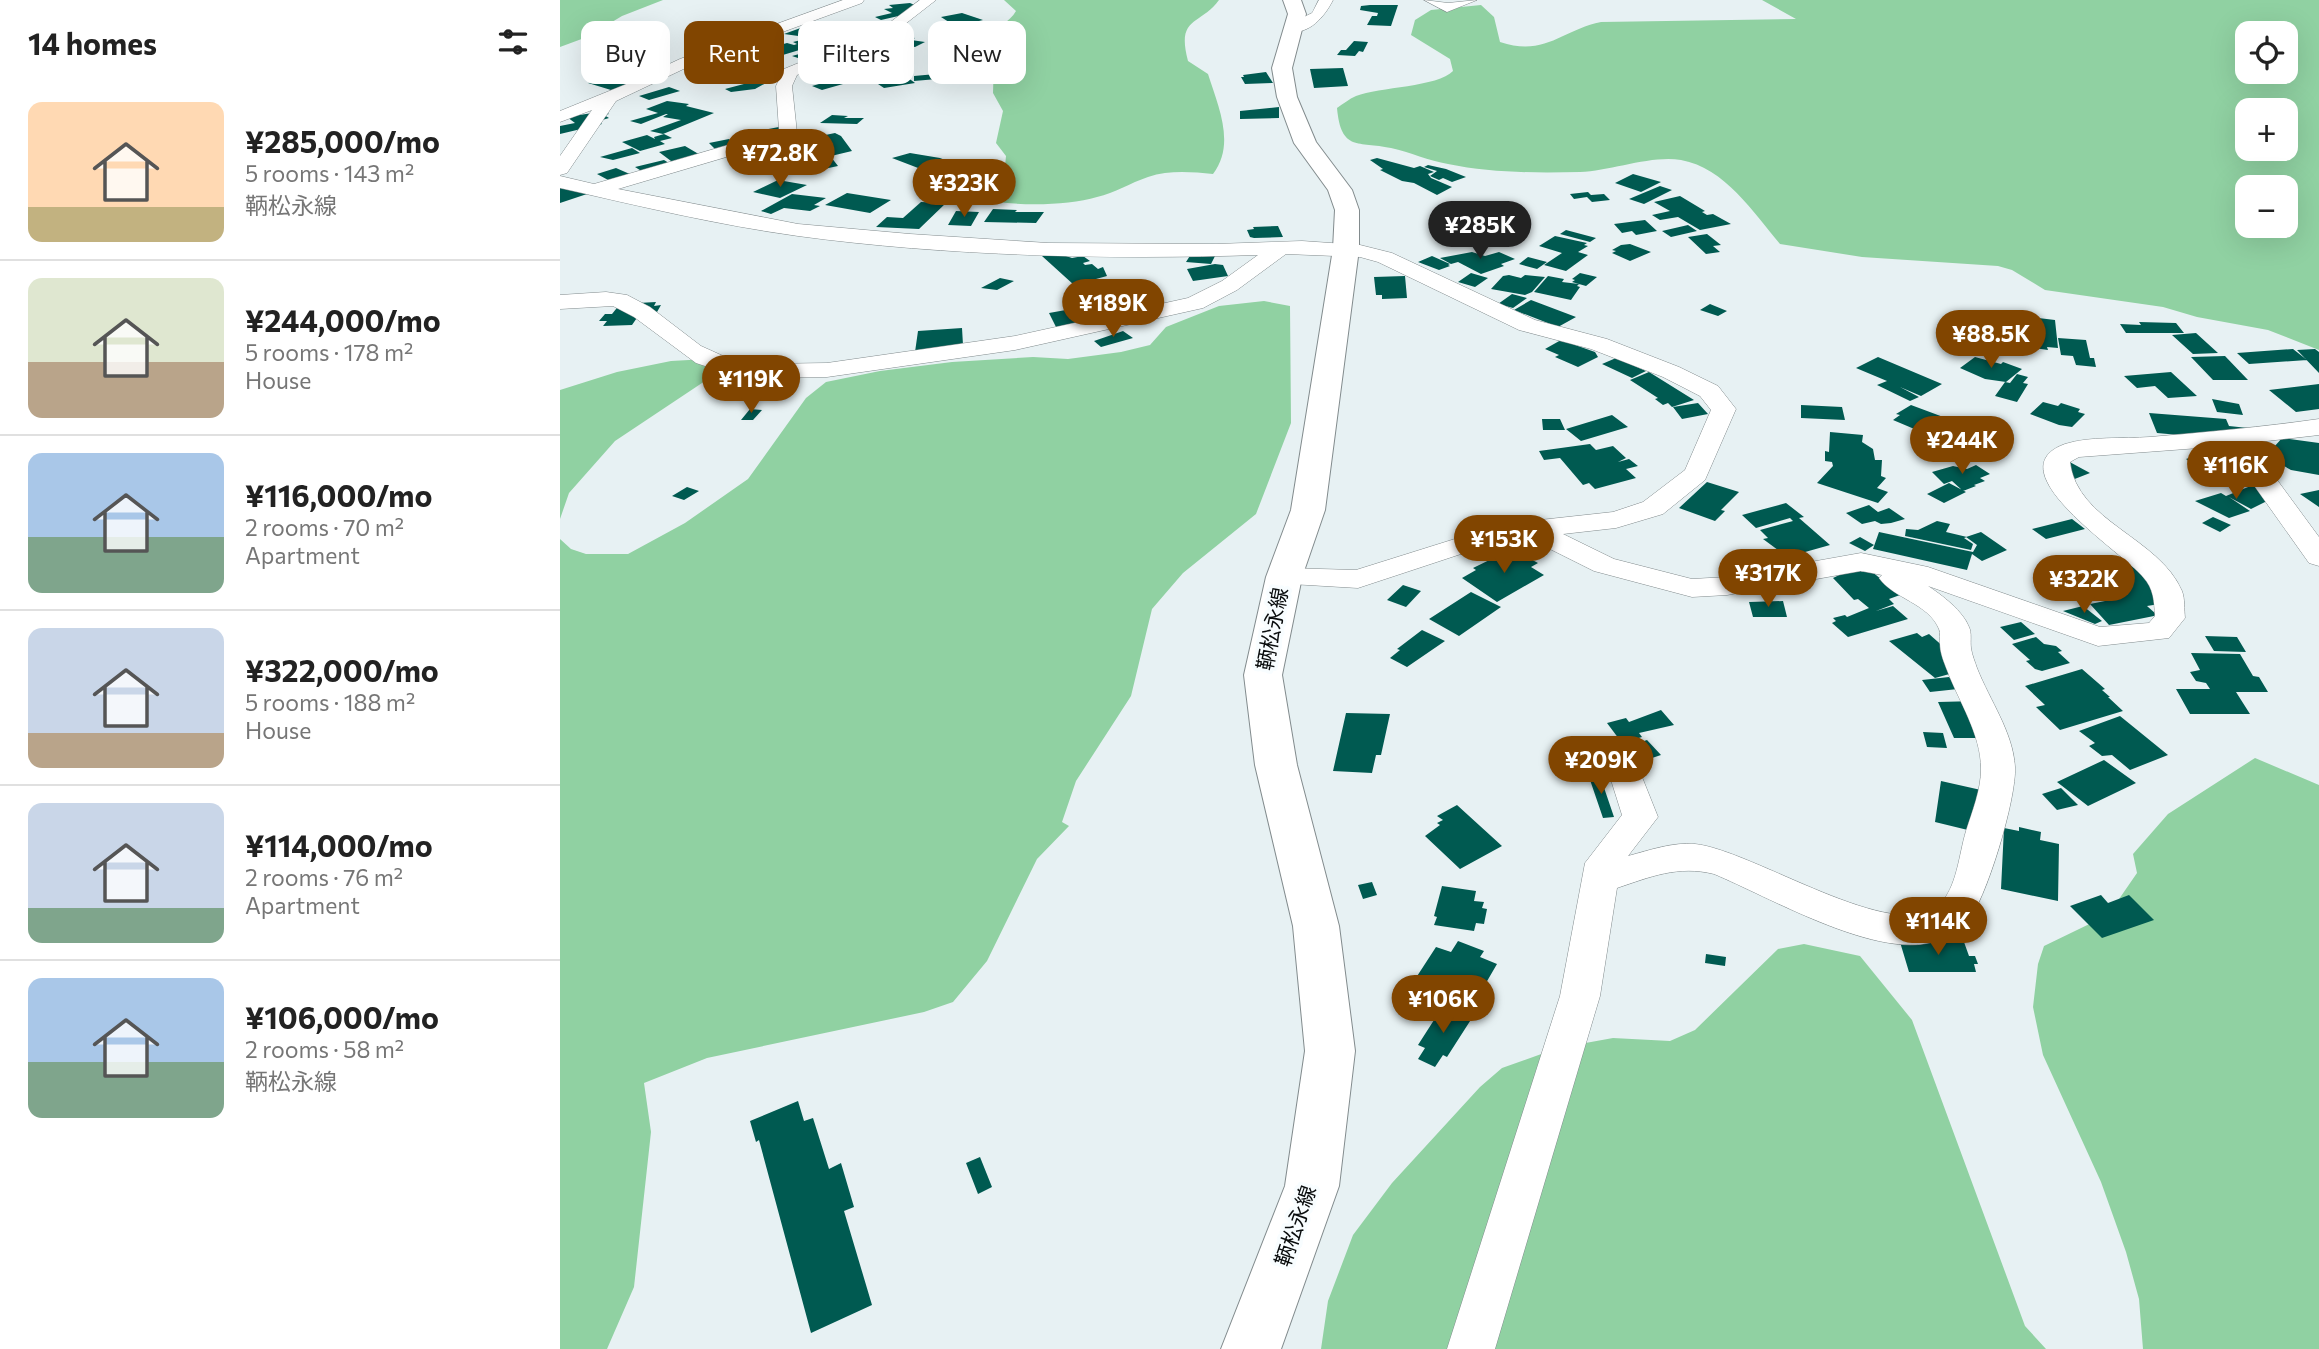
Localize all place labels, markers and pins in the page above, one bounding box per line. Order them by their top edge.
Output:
pin: ¥72.8K [723,130,837,189]
pin: ¥323K [915,160,1013,219]
pin: ¥285K [1431,202,1529,261]
pin: ¥189K [1064,280,1162,339]
pin: ¥88.5K [1934,310,2048,370]
pin: ¥119K [702,356,800,415]
pin: ¥244K [1913,416,2011,476]
pin: ¥116K [2187,442,2285,501]
pin: ¥153K [1455,516,1553,575]
pin: ¥317K [1719,550,1817,609]
pin: ¥322K [2035,556,2133,615]
pin: ¥209K [1552,736,1650,796]
pin: ¥114K [1889,898,1987,957]
pin: ¥106K [1394,976,1492,1035]

